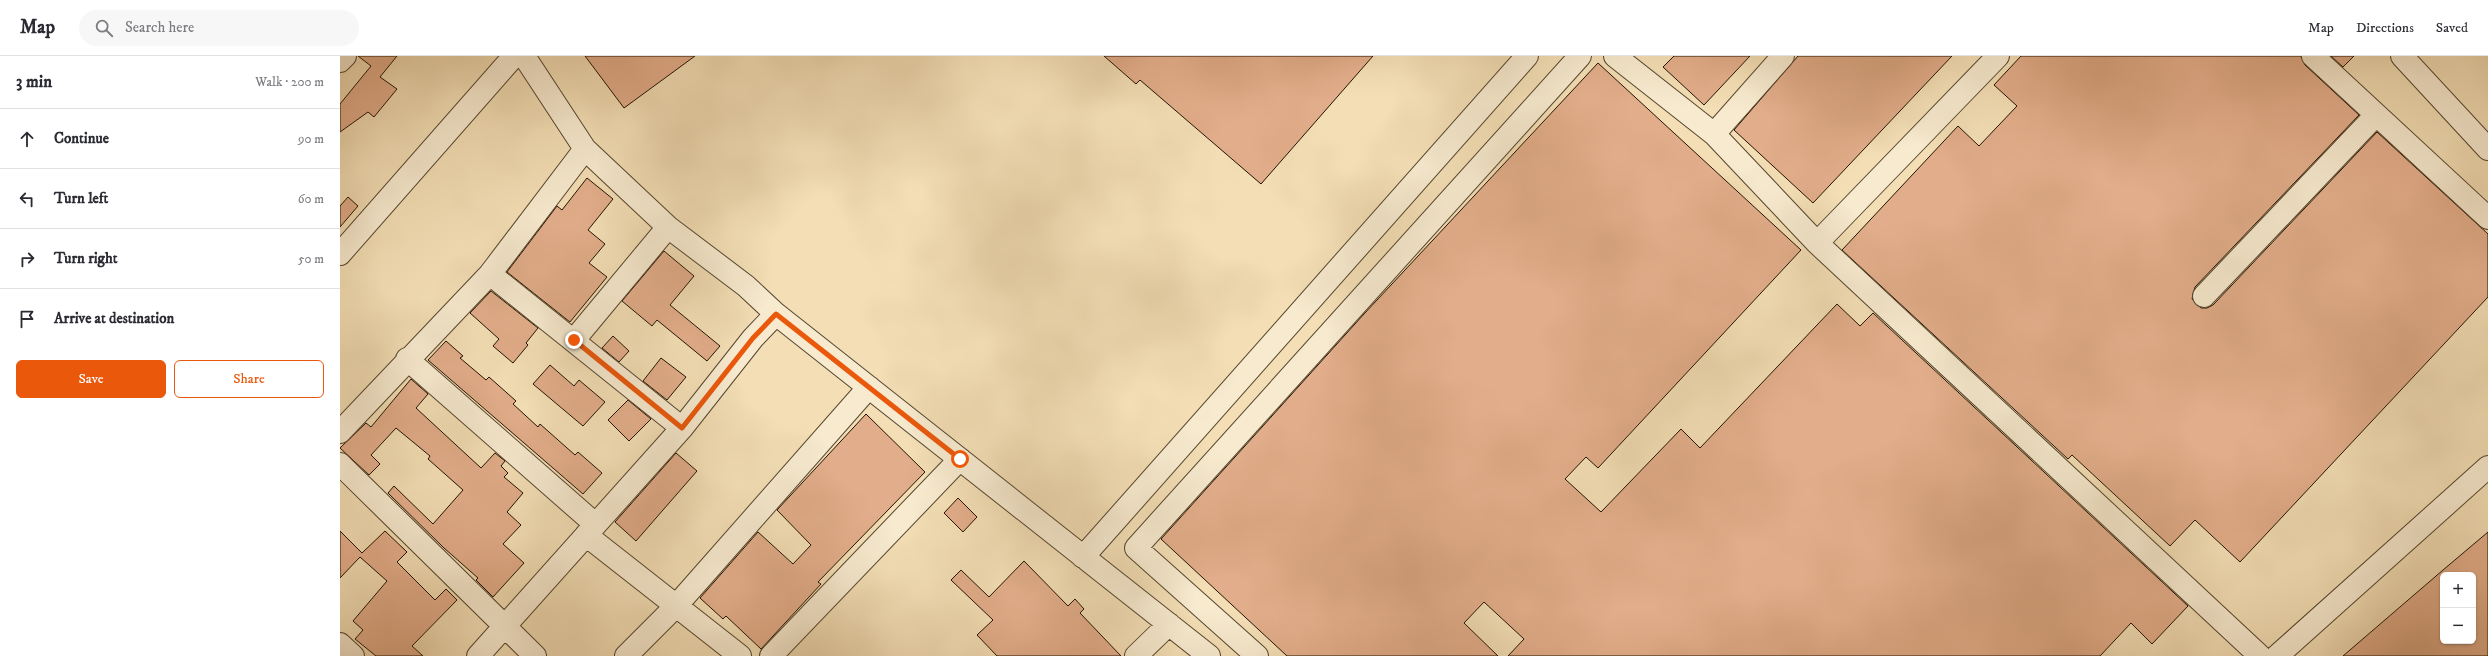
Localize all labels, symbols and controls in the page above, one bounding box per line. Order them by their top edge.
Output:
search box [79,10,359,46]
text: Map [20,16,55,39]
icon: search [93,17,115,39]
text: Search here [125,18,194,37]
text: Map [2308,19,2334,37]
text: Directions [2356,19,2414,37]
text: Saved [2436,19,2468,37]
text: 3 min [16,71,52,93]
text: Walk · 200 m [255,74,324,90]
icon: ahead [16,128,38,150]
text: Continue [54,129,109,148]
text: 90 m [298,131,324,147]
icon: left [16,188,38,210]
text: Turn left [54,189,108,208]
text: 60 m [298,191,324,207]
icon: right [16,248,38,270]
text: Turn right [54,249,117,268]
text: 50 m [298,251,324,267]
icon: arrive [16,308,38,330]
text: Arrive at destination [54,309,174,328]
route end [565,331,583,349]
button: Save [16,360,166,398]
button: Share [174,360,324,398]
route start [951,450,969,468]
map controls [2440,572,2476,644]
button: + [2440,572,2476,608]
button: − [2440,608,2476,644]

